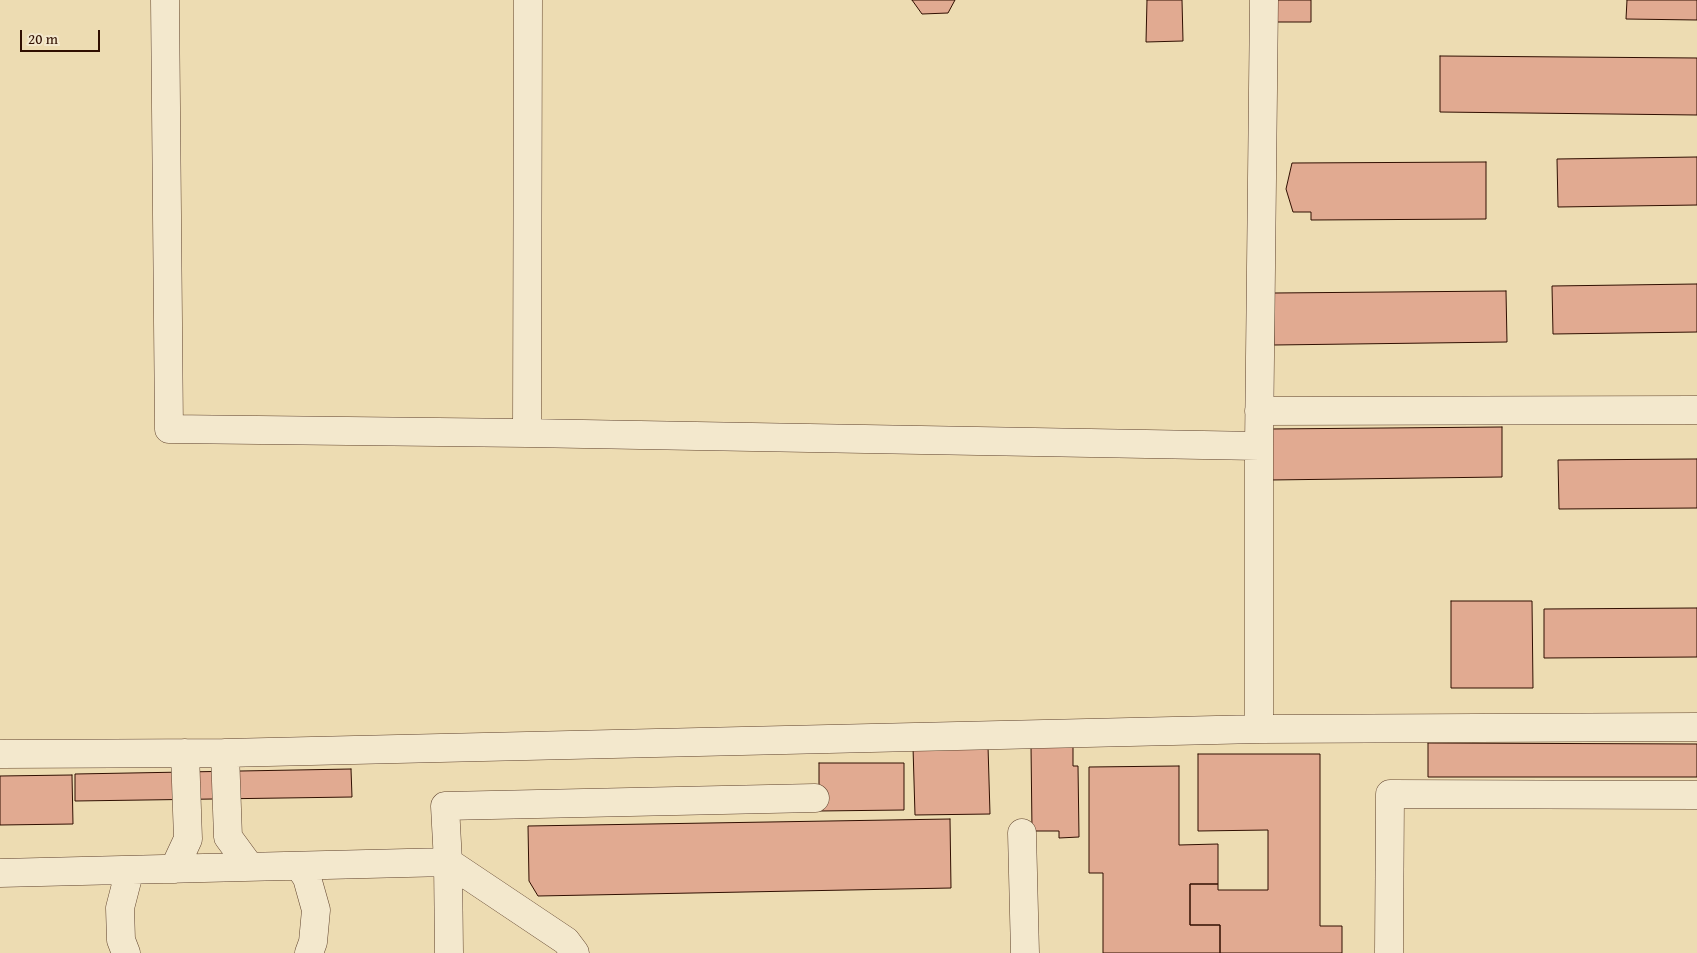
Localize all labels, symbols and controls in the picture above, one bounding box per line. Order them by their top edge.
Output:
scale bar [22,20,102,52]
text: 20 m [28,28,58,49]

